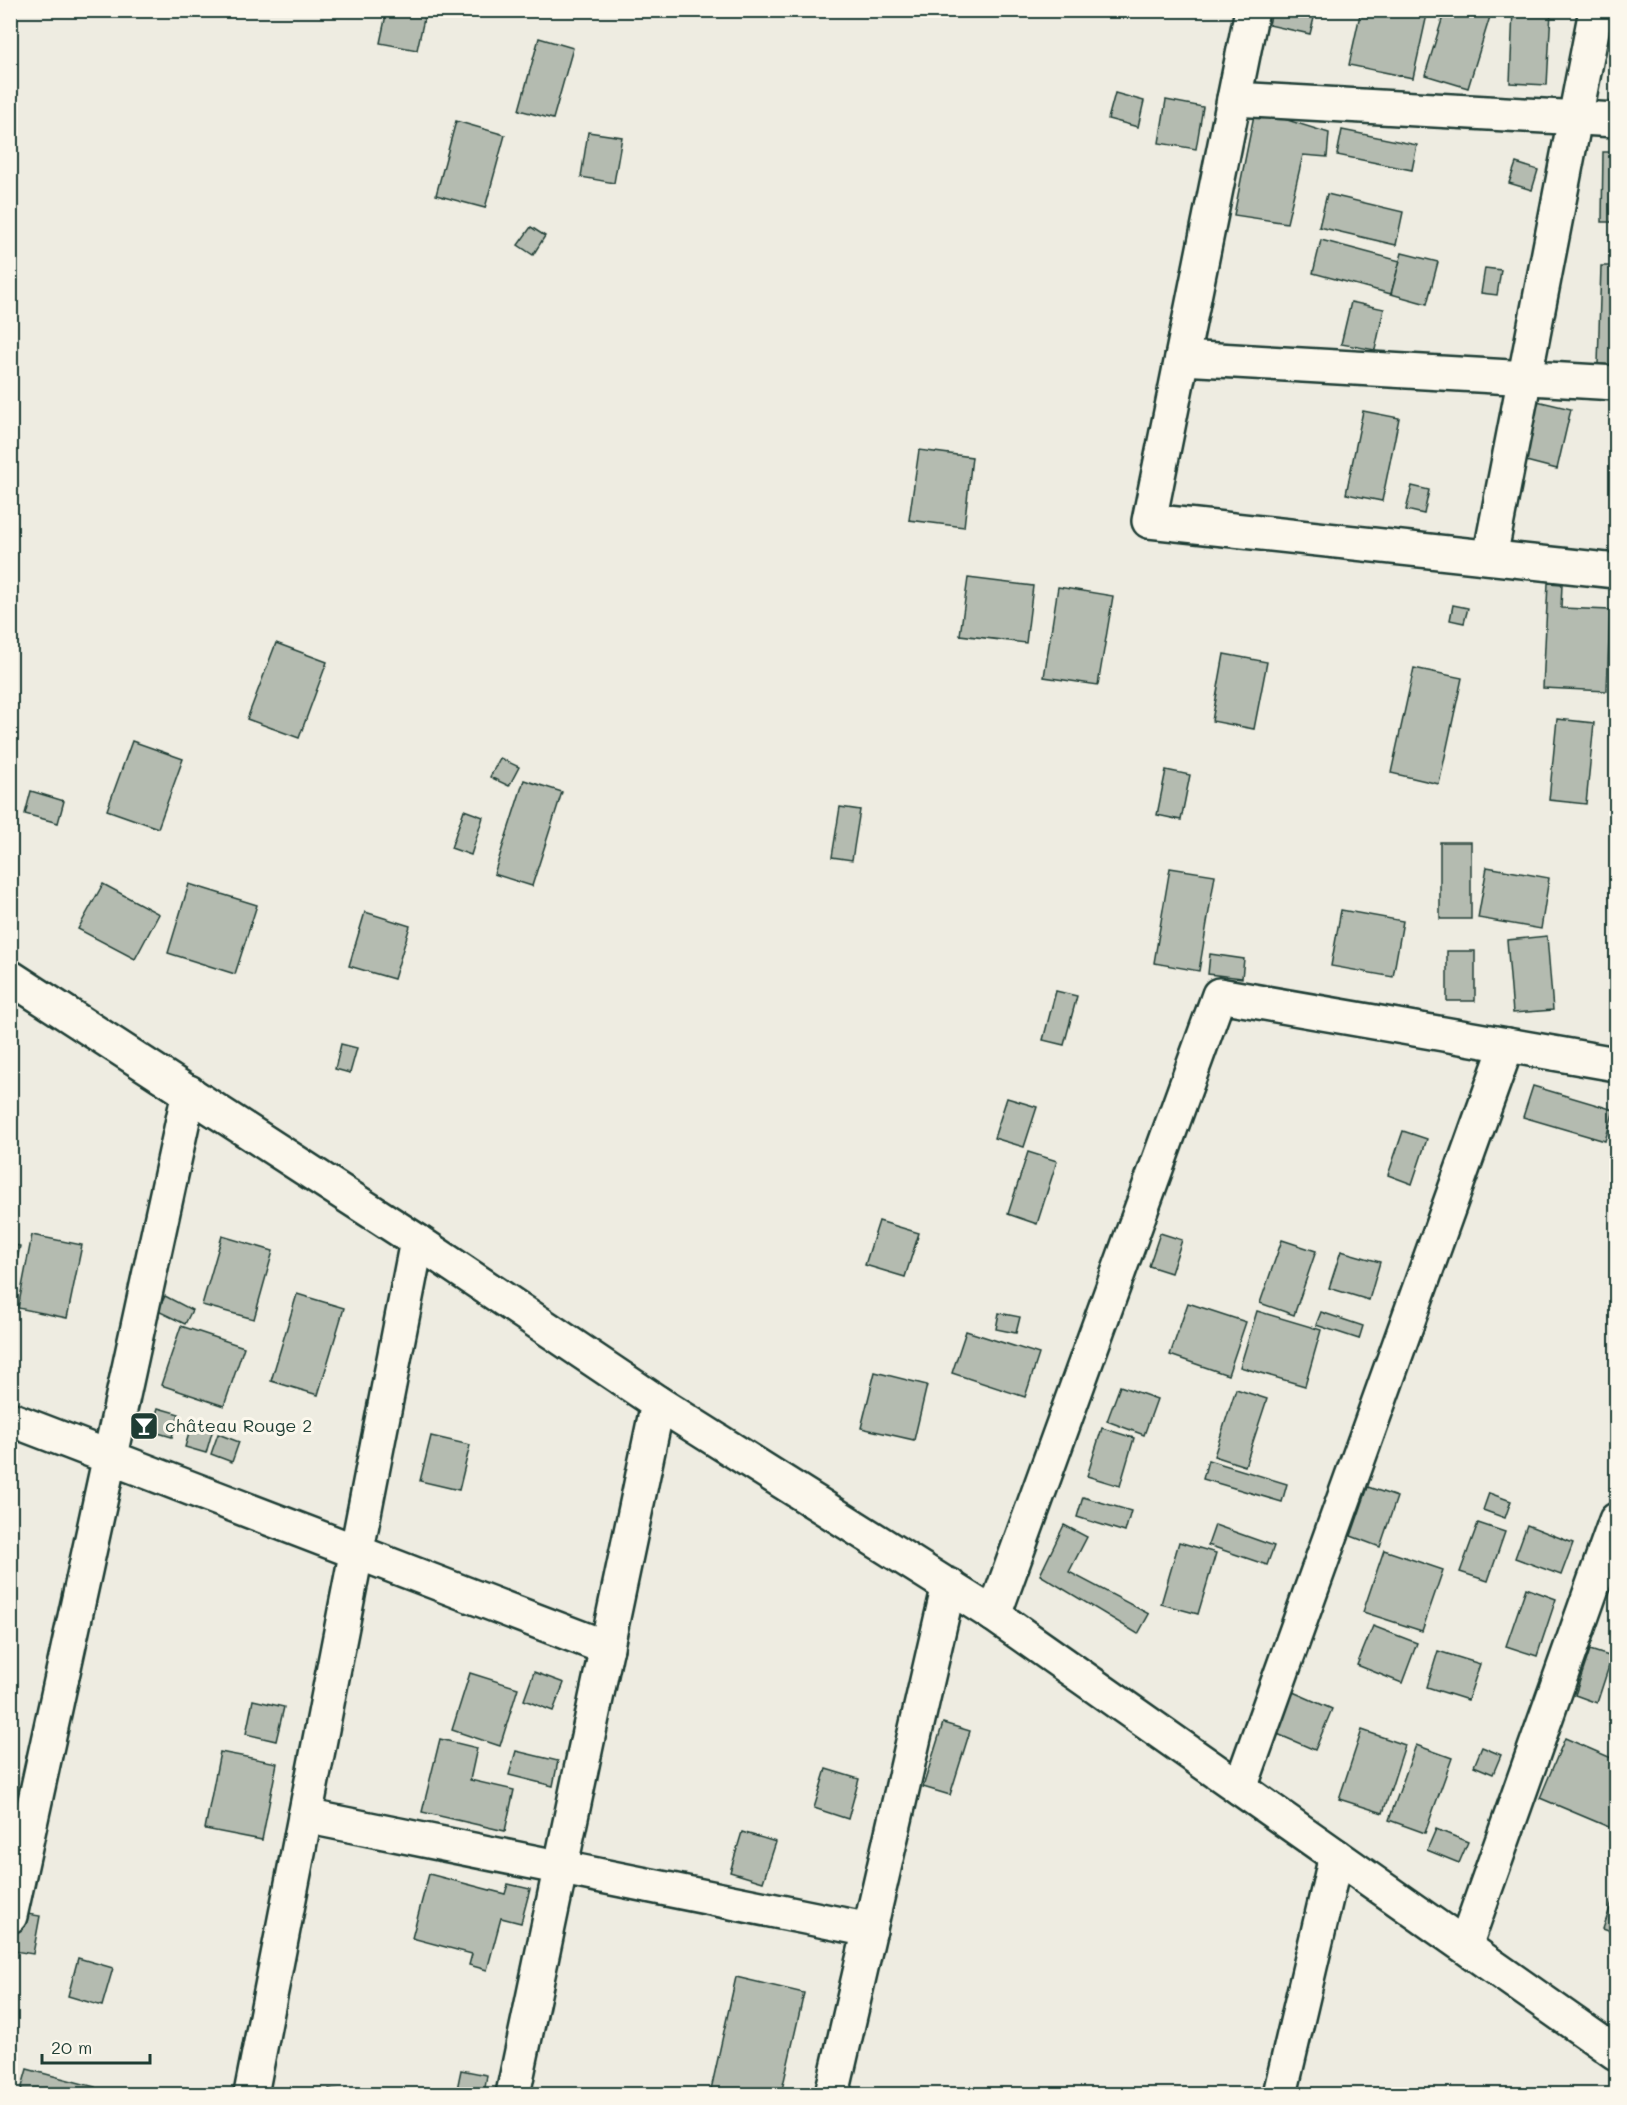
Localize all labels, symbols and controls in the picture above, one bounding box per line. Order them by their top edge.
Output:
bar icon: château Rouge 2 [128,1410,160,1442]
place label: château Rouge 2 [165,1413,312,1437]
scale bar [42,2027,150,2065]
text: 20 m [51,2035,92,2059]

